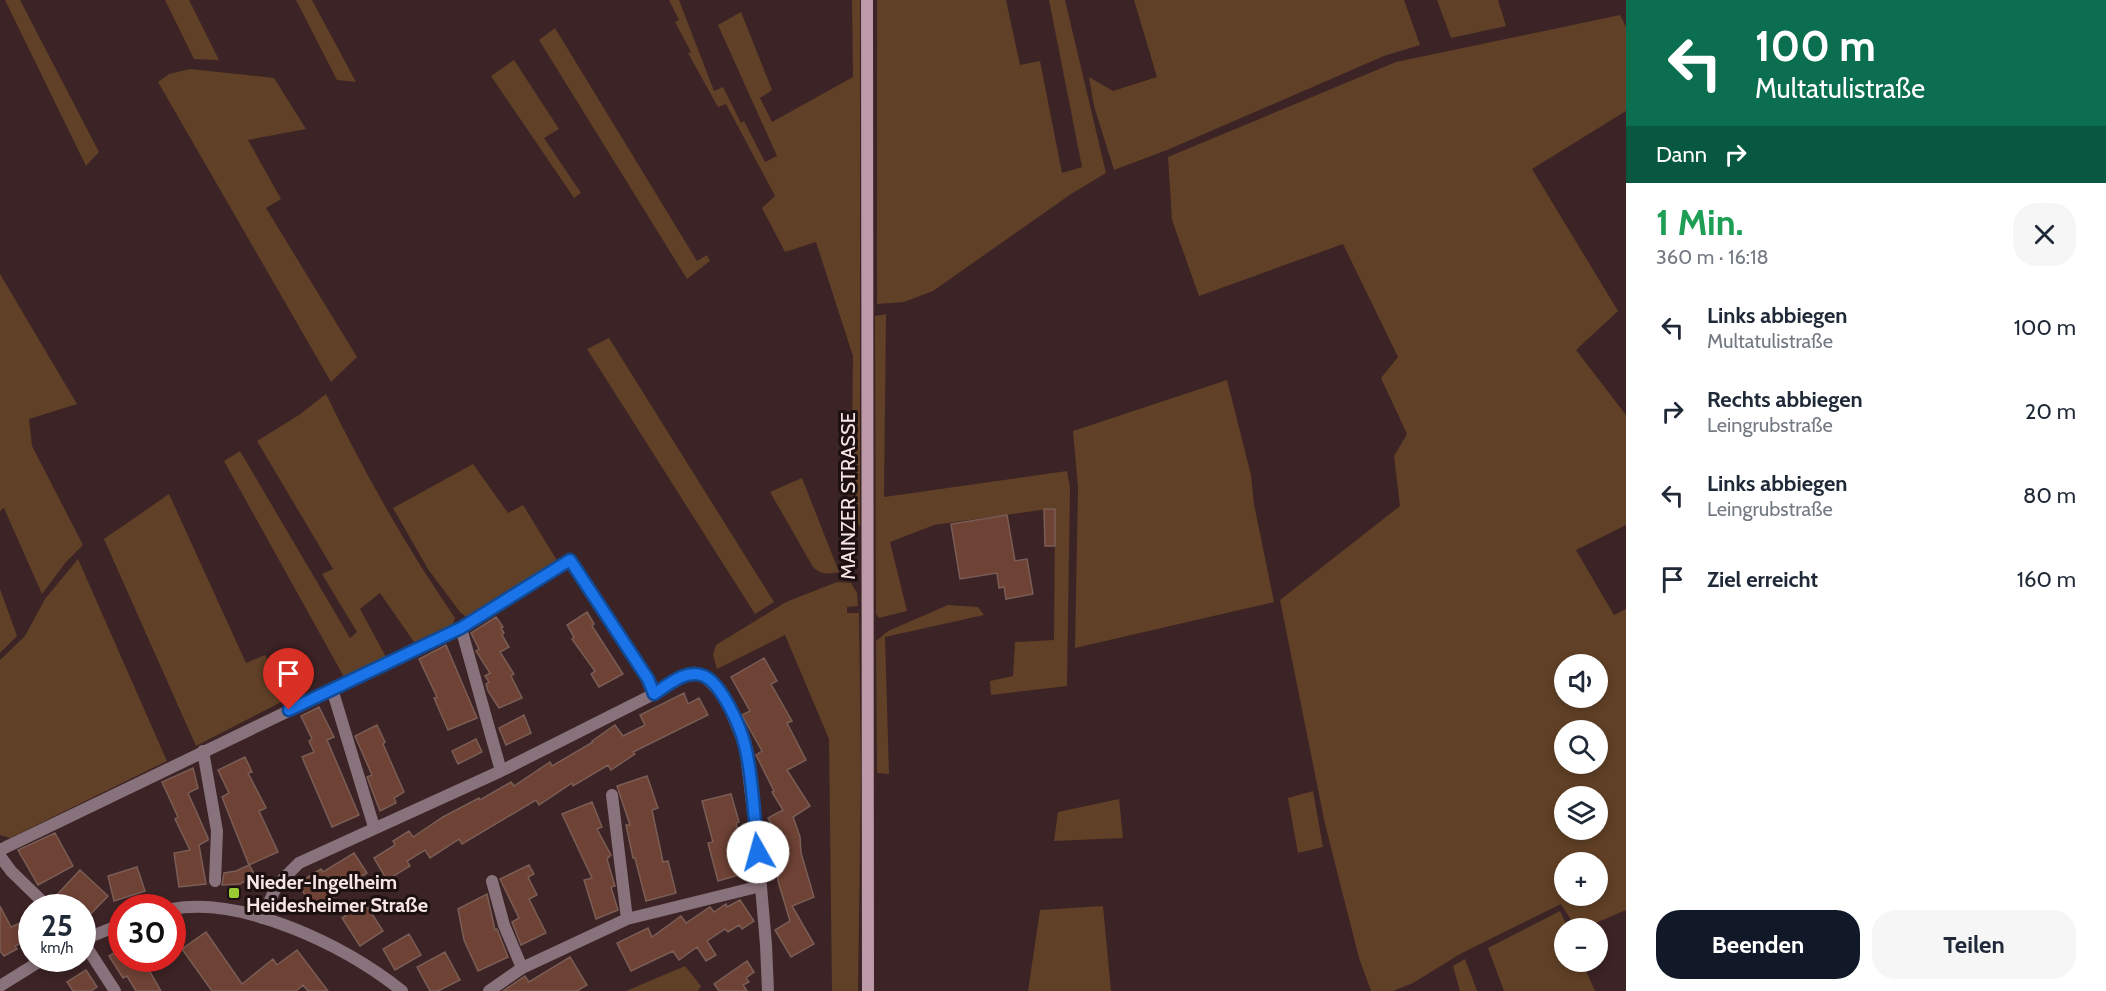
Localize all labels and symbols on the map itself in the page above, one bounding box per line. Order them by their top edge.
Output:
street label: MAINZER STRASSE [836,412,860,580]
pin [263,648,314,710]
position arrow [726,820,790,884]
place label: Nieder-Ingelheim Heidesheimer Straße [246,870,428,917]
marker: Nieder-Ingelheim Heidesheimer Straße [227,886,241,900]
speed limit sign: 30 [108,894,186,972]

